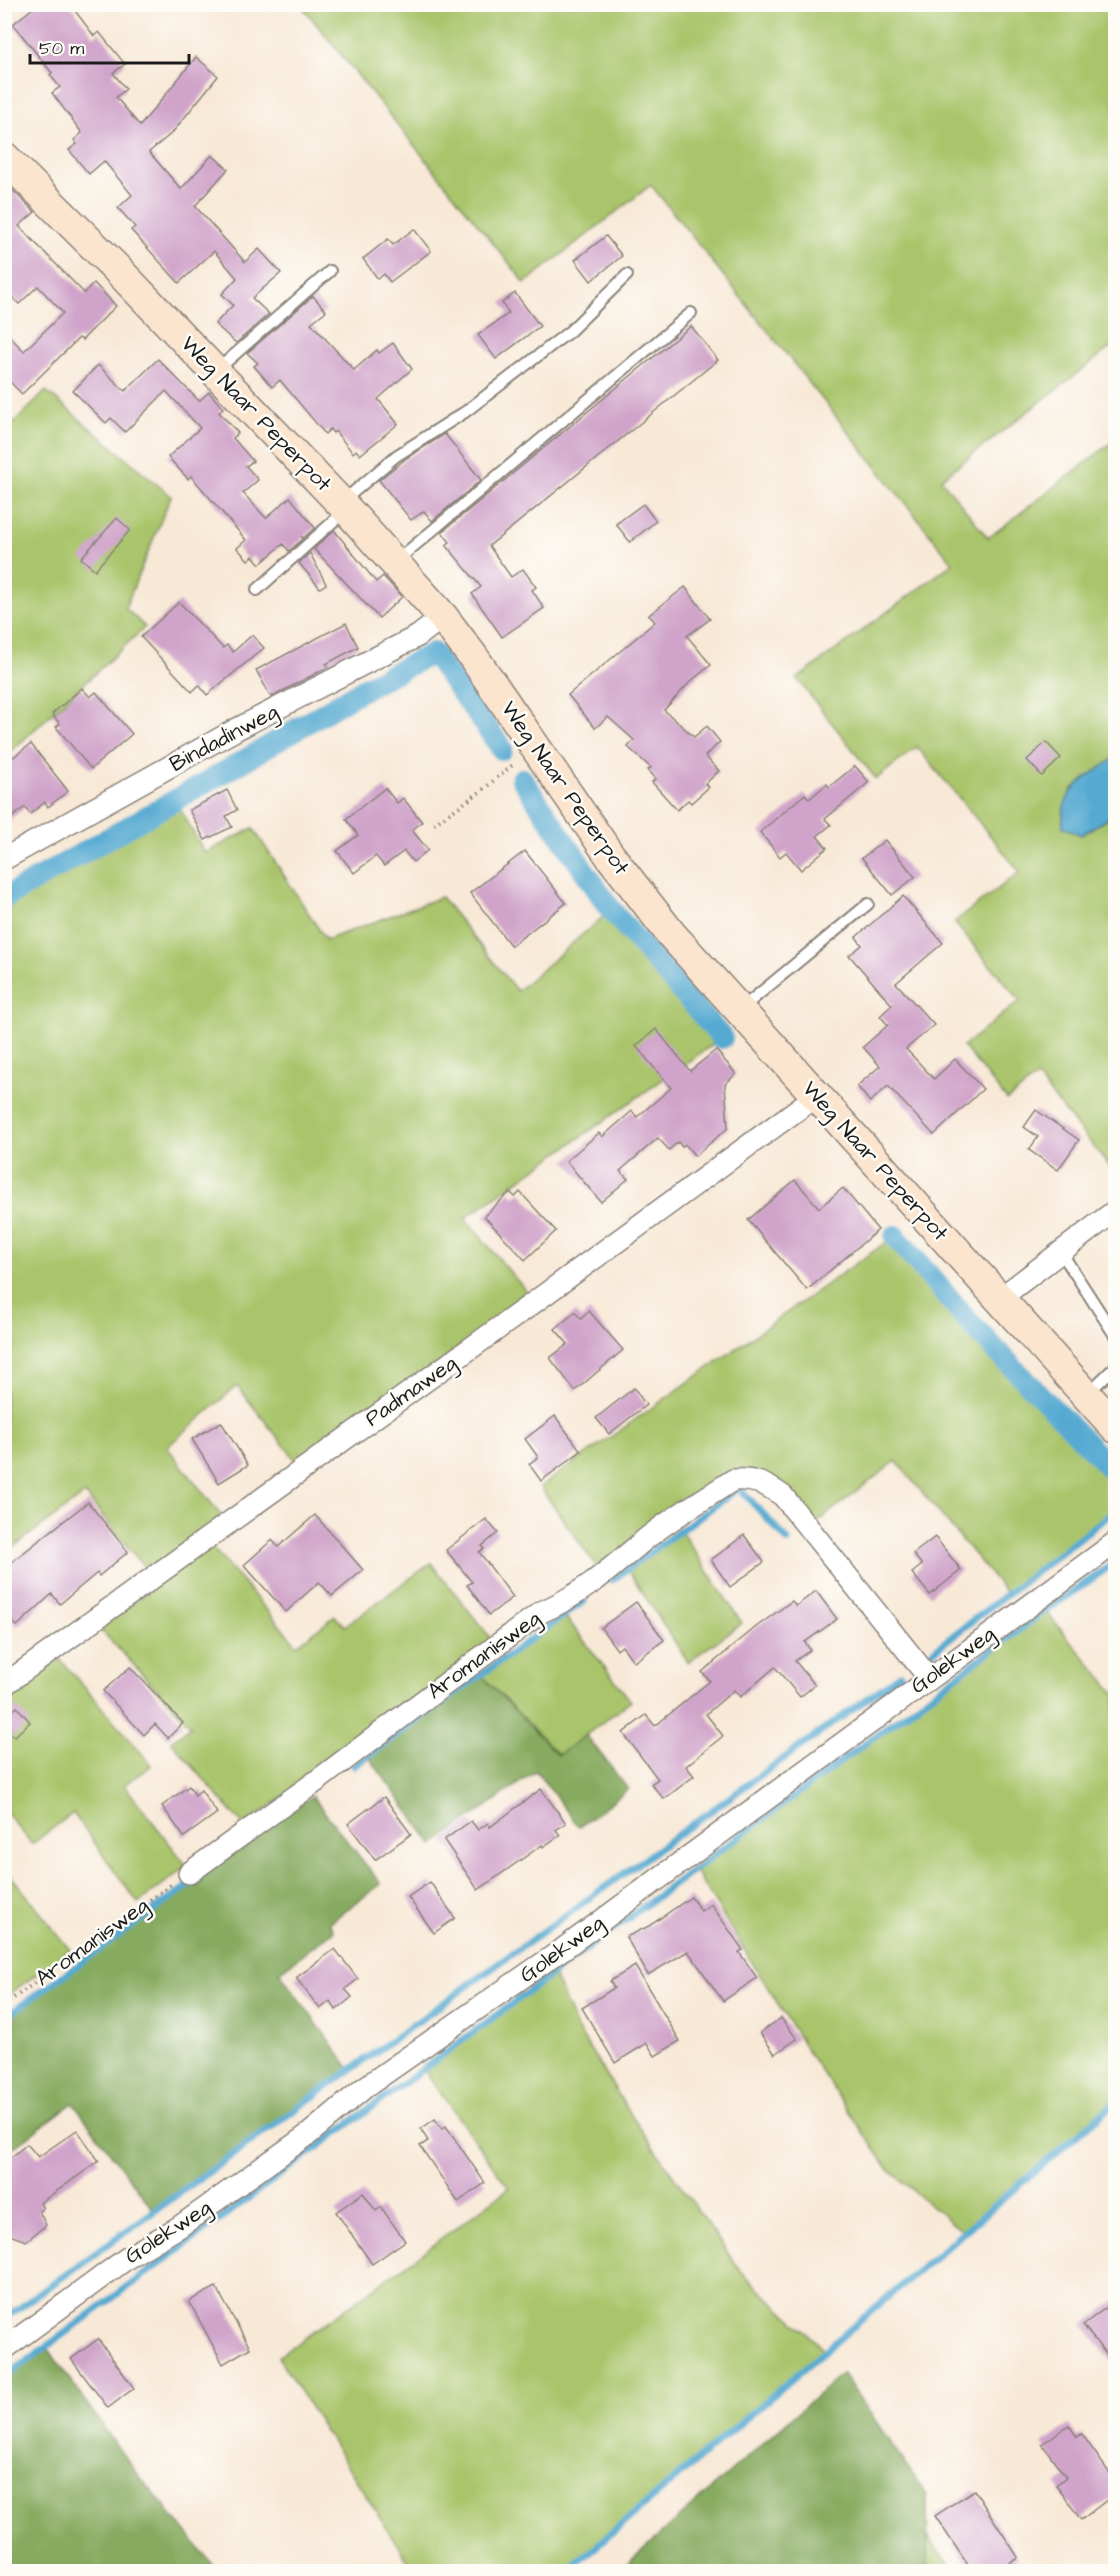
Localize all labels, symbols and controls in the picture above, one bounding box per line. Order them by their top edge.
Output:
scale bar [30,27,189,65]
text: 50 m [39,36,84,61]
street label: Weg Naar Peperpot [173,329,339,499]
street label: Weg Naar Peperpot [493,695,637,882]
street label: Bindadinweg [164,696,284,781]
street label: Weg Naar Peperpot [794,1074,955,1249]
street label: Padmaweg [359,1348,464,1435]
street label: Aromanisweg [421,1603,548,1708]
street label: Golekweg [904,1619,1002,1702]
street label: Aromanisweg [29,1890,156,1995]
street label: Golekweg [513,1908,611,1991]
street label: Golekweg [119,2192,218,2272]

